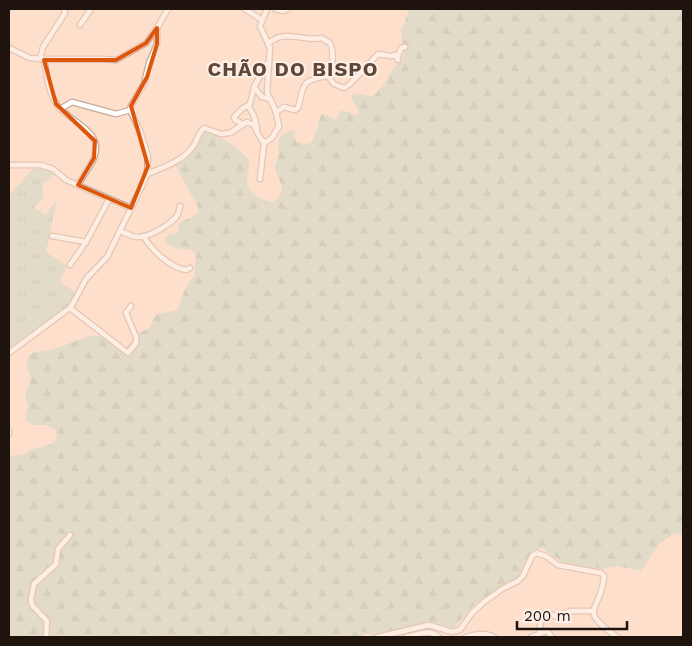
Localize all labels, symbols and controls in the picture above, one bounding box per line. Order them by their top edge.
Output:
district label: CHÃO DO BISPO [208,57,378,81]
scale bar [517,598,627,630]
text: 200 m [524,607,571,625]

